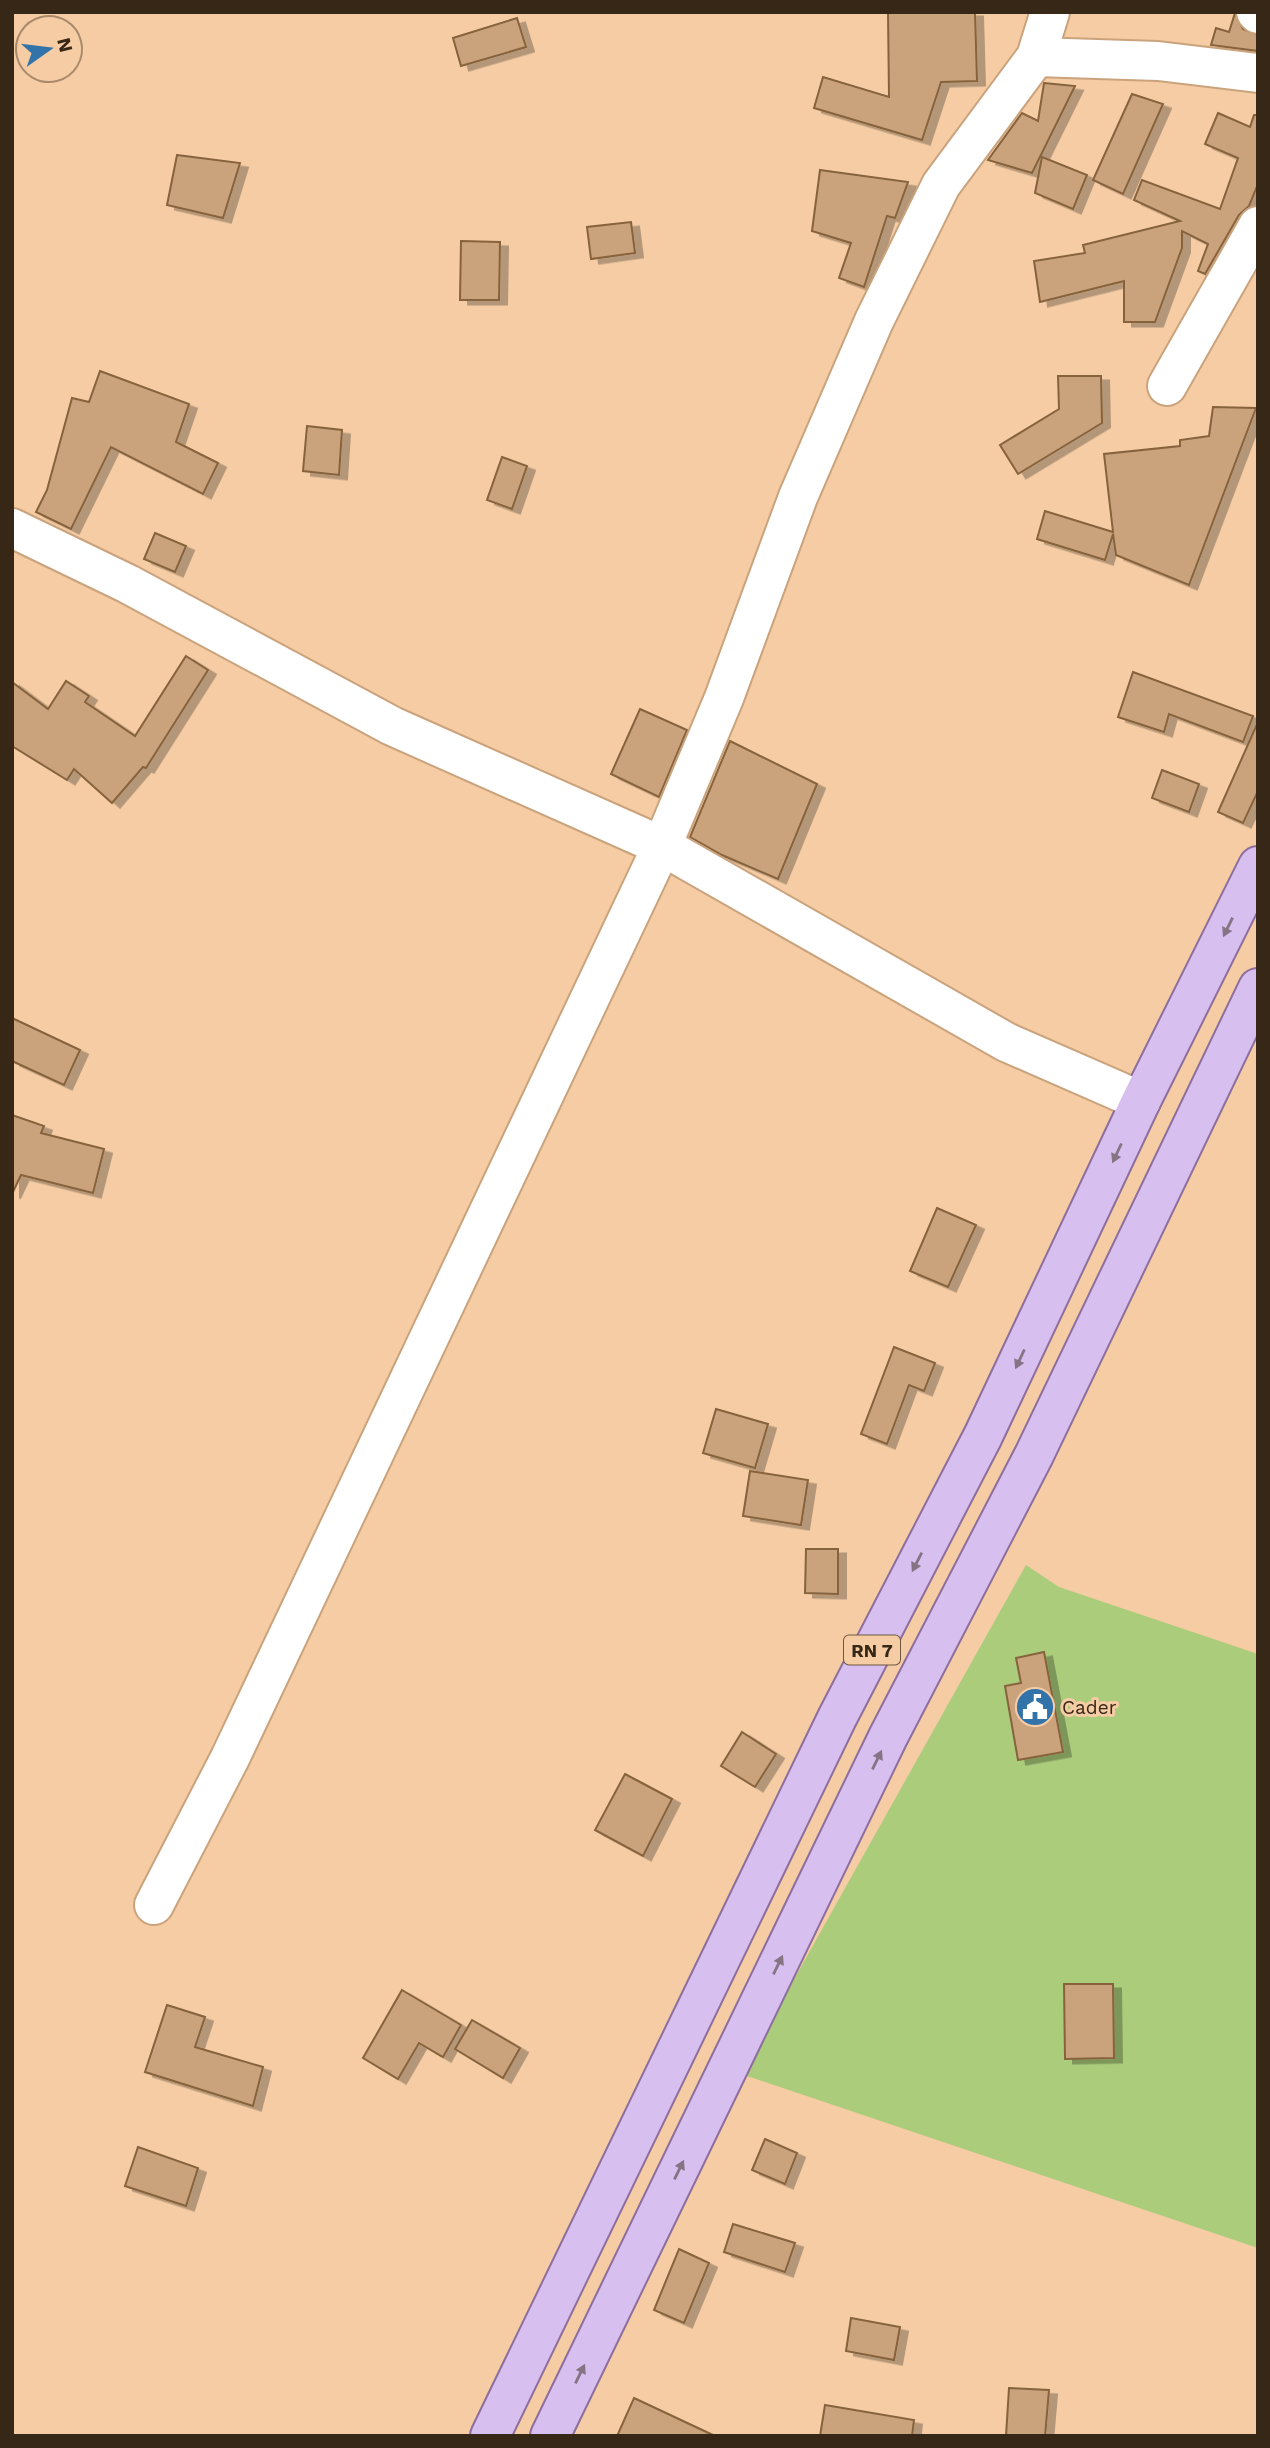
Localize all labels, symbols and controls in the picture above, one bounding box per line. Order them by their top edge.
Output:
north arrow [14,14,84,84]
text: N [52,35,78,55]
one-way arrow [1222,917,1233,937]
one-way arrow [1111,1143,1122,1164]
one-way arrow [1014,1349,1025,1369]
one-way arrow [912,1553,924,1573]
road number: RN 7 [844,1636,900,1665]
public building icon: Cader [1014,1686,1056,1728]
place label: Cader [1062,1696,1117,1719]
one-way arrow [871,1750,883,1770]
one-way arrow [773,1955,784,1975]
one-way arrow [674,2160,685,2180]
one-way arrow [574,2364,585,2384]

